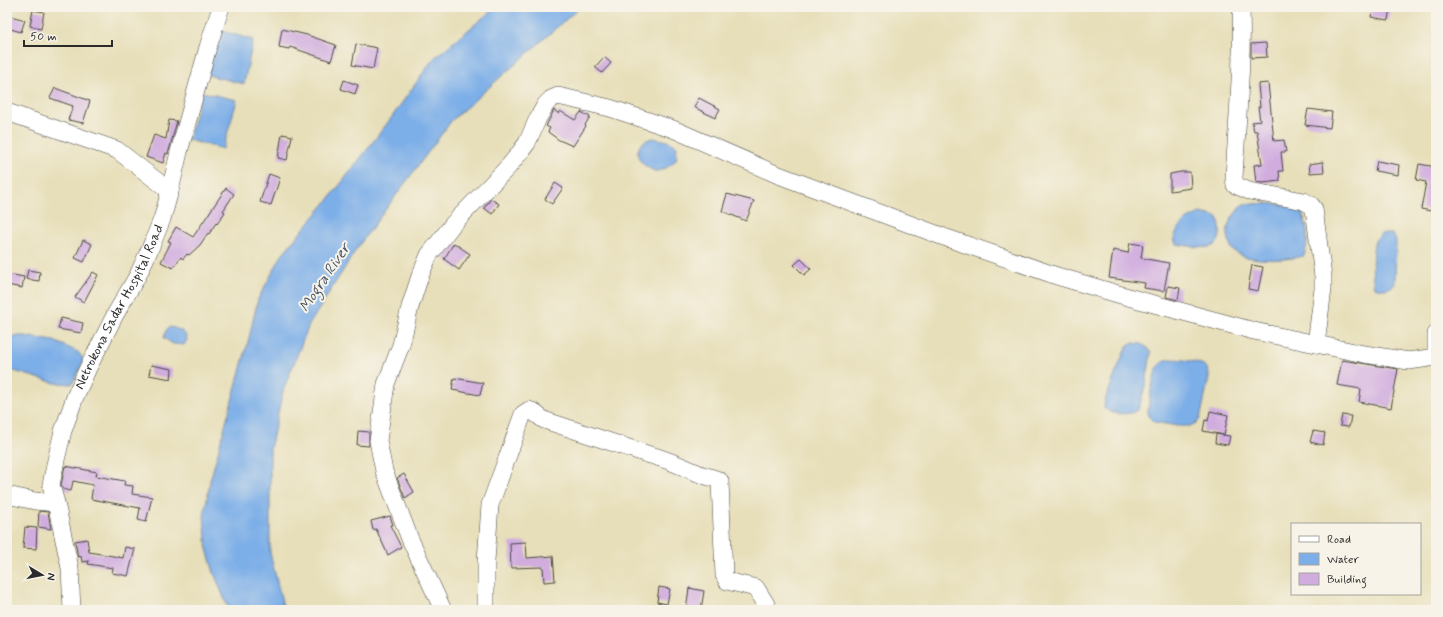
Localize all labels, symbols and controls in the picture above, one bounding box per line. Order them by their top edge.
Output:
scale bar [24,22,112,48]
text: 50 m [30,29,57,45]
street label: Netrokona Sadar Hospital Road [71,222,168,392]
water label: Mogra River [295,238,358,317]
legend [1291,523,1421,595]
text: Road [1327,532,1351,548]
text: Water [1327,552,1359,568]
north arrow [22,555,62,595]
text: N [43,572,58,581]
text: Building [1327,572,1367,589]

